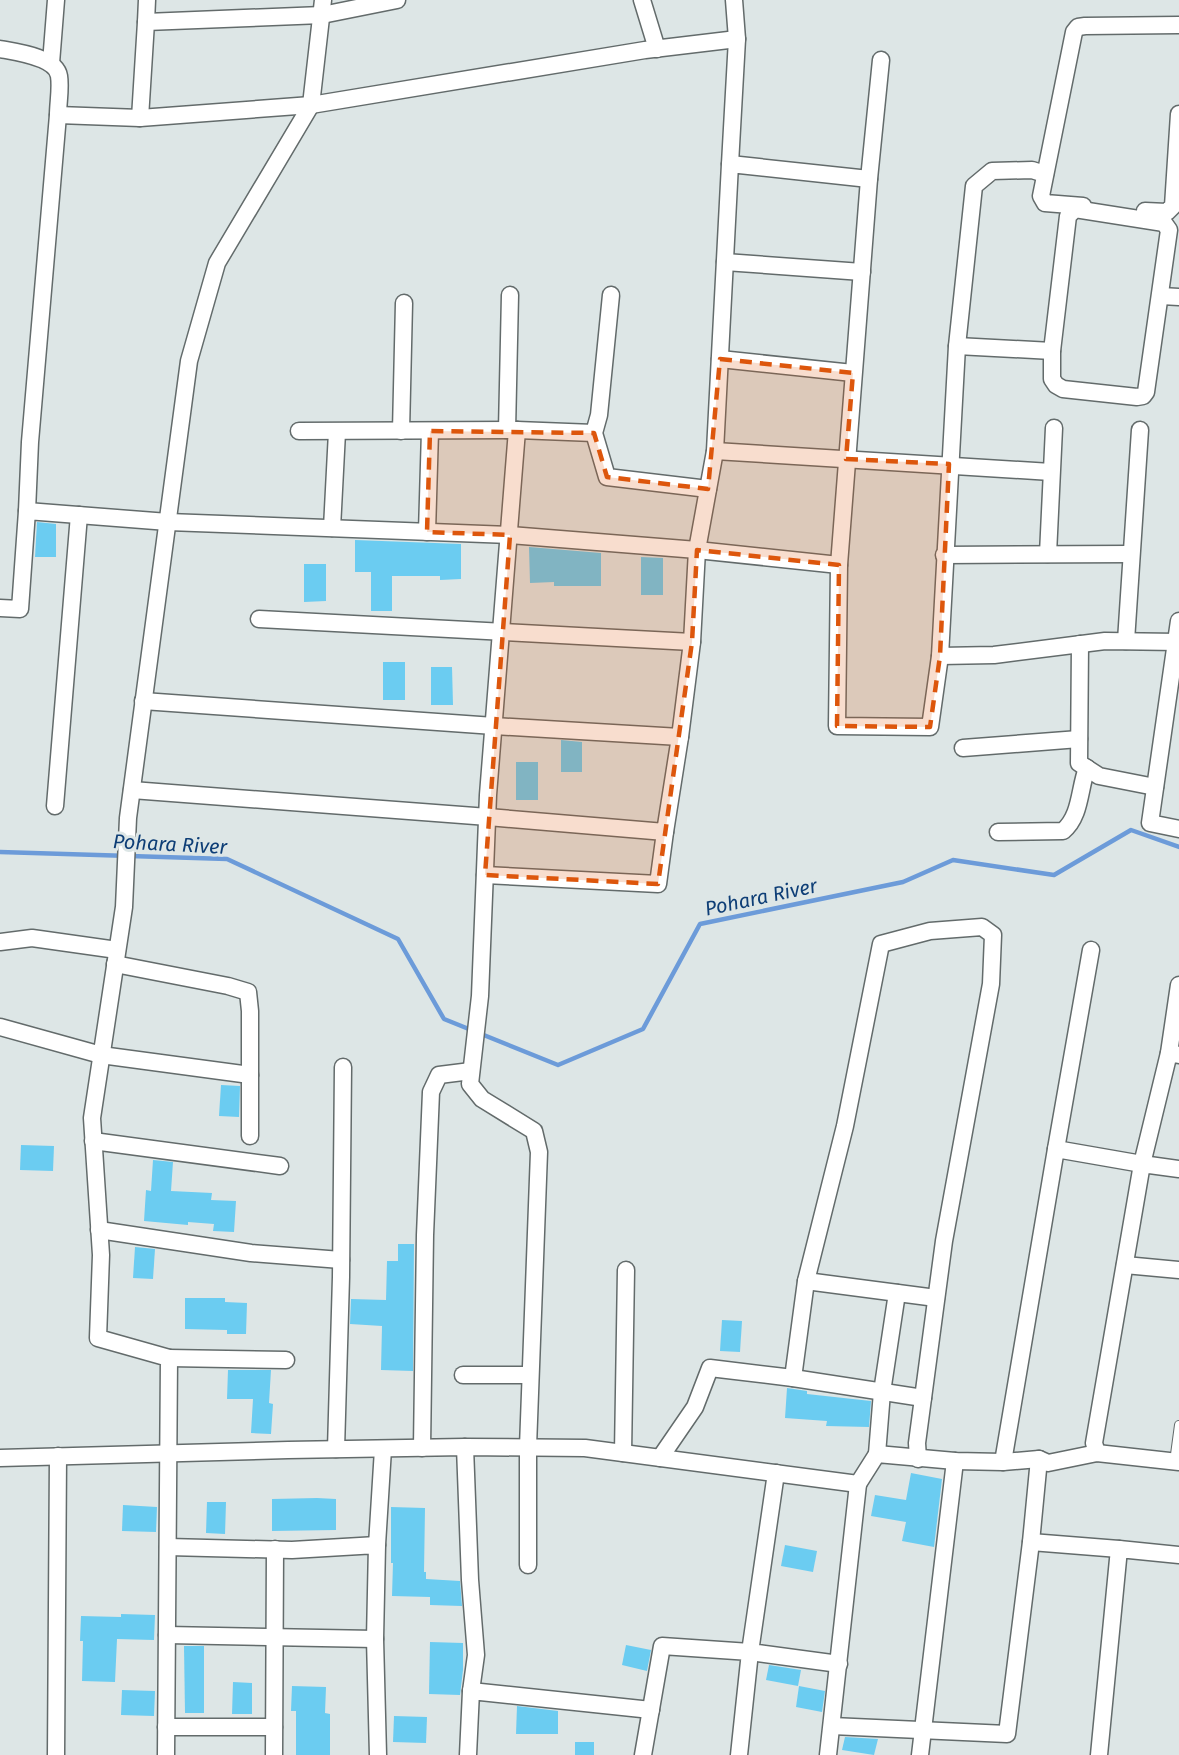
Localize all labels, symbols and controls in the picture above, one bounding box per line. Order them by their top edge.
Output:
water label: Pohara River [112,829,229,859]
water label: Pohara River [703,873,821,921]

